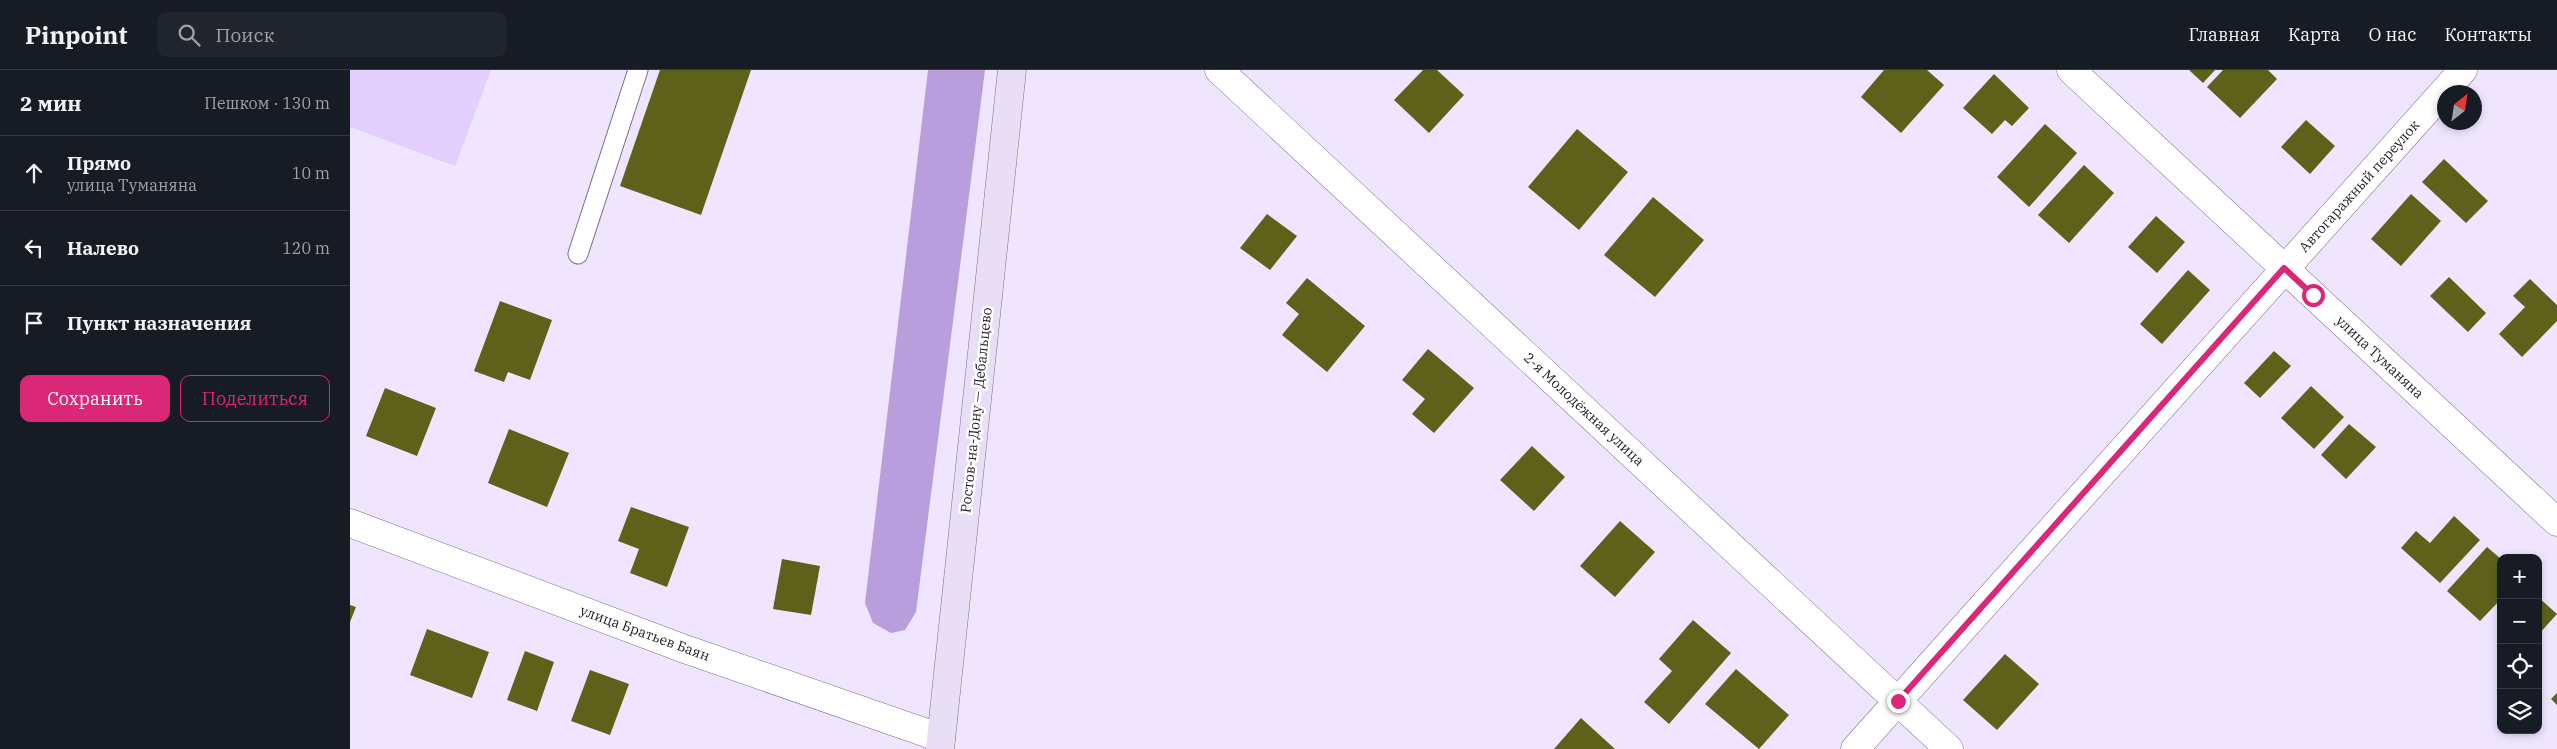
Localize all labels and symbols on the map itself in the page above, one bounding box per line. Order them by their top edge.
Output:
north arrow [2437,85,2482,130]
street label: Автогаражный переулок [2295,116,2423,256]
route start [2302,284,2325,307]
street label: Ростов-на-Дону — Дебальцево [956,306,996,514]
street label: улица Туманяна [2332,312,2428,403]
street label: 2-я Молодёжная улица [1520,348,1648,470]
street label: улица Братьев Баян [578,601,712,665]
route end [1887,690,1910,713]

